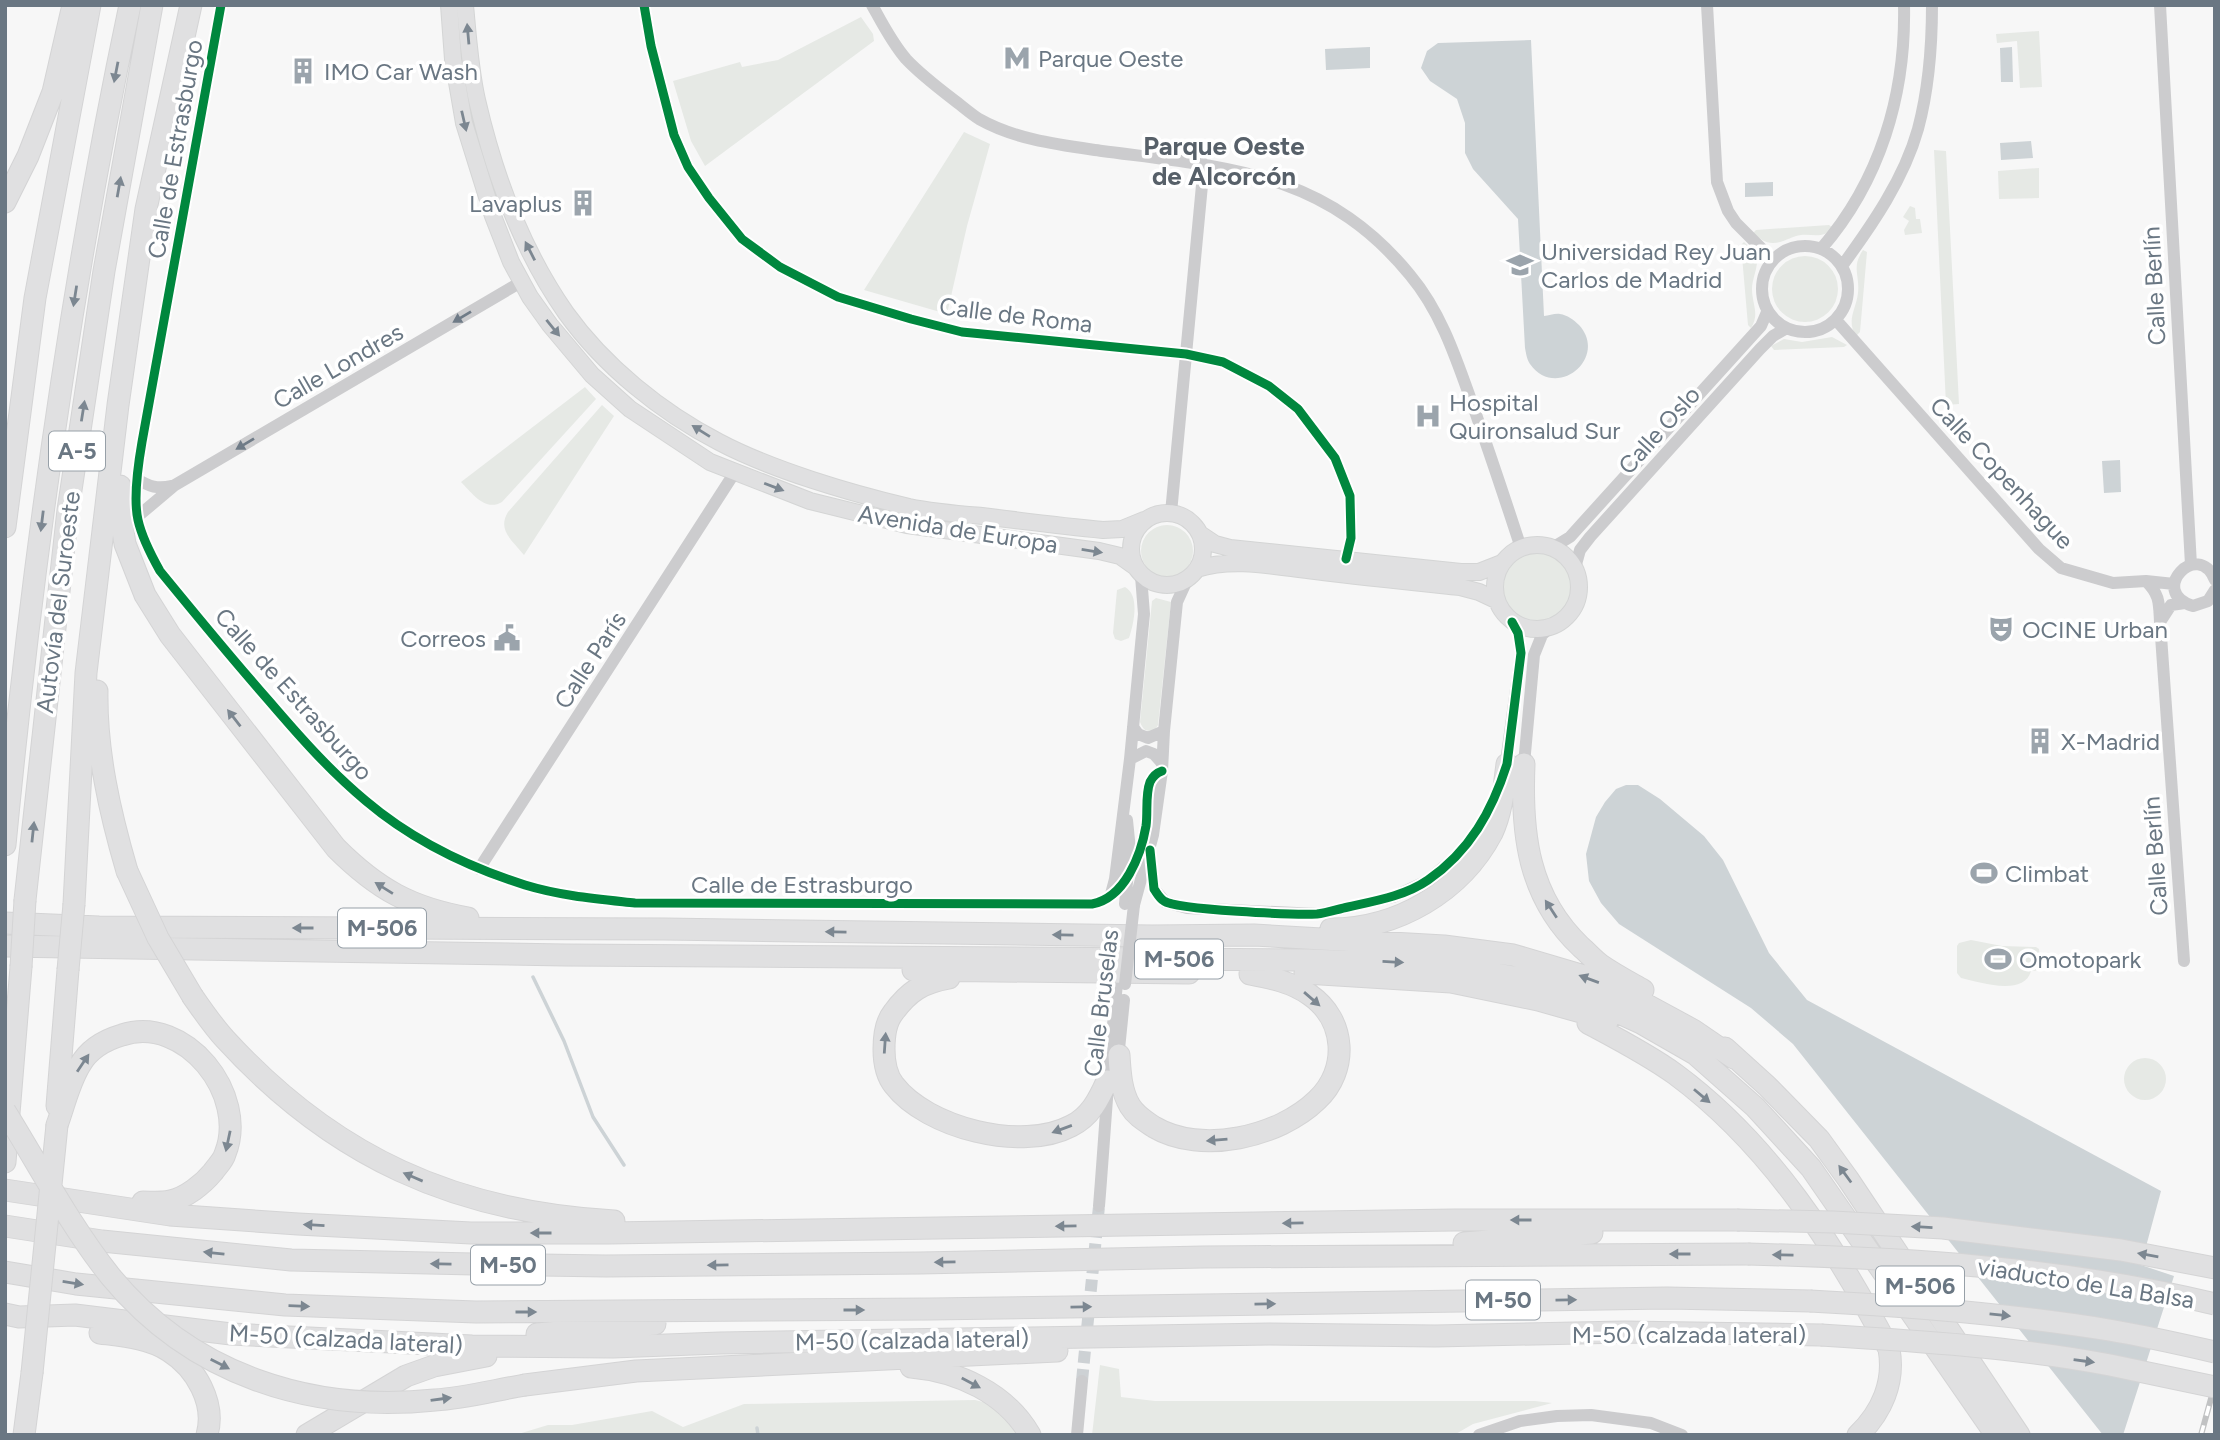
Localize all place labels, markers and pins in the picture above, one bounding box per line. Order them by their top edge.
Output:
metro station icon: Parque Oeste [1002,43,1032,73]
place label: Parque Oeste [1038,44,1183,73]
building icon: IMO Car Wash [288,56,318,86]
place label: IMO Car Wash [324,57,478,86]
building icon: Lavaplus [568,188,598,218]
place label: Lavaplus [469,189,562,218]
place label: Universidad Rey Juan Carlos de Madrid [1541,237,1771,294]
school or university icon: Universidad Rey Juan Carlos de Madrid [1505,250,1535,280]
place label: Hospital Quironsalud Sur [1449,388,1620,445]
hospital icon: Hospital Quironsalud Sur [1413,401,1443,431]
theatre icon: OCINE Urban [1986,614,2016,644]
place label: OCINE Urban [2022,615,2168,644]
public building icon: Correos [492,623,522,653]
place label: Correos [400,624,486,653]
building icon: X-Madrid [2025,726,2055,756]
place label: X-Madrid [2061,727,2160,756]
sports icon: Climbat [1969,858,1999,888]
place label: Climbat [2005,859,2089,888]
sports icon: Omotopark [1983,944,2013,974]
place label: Omotopark [2019,945,2141,974]

